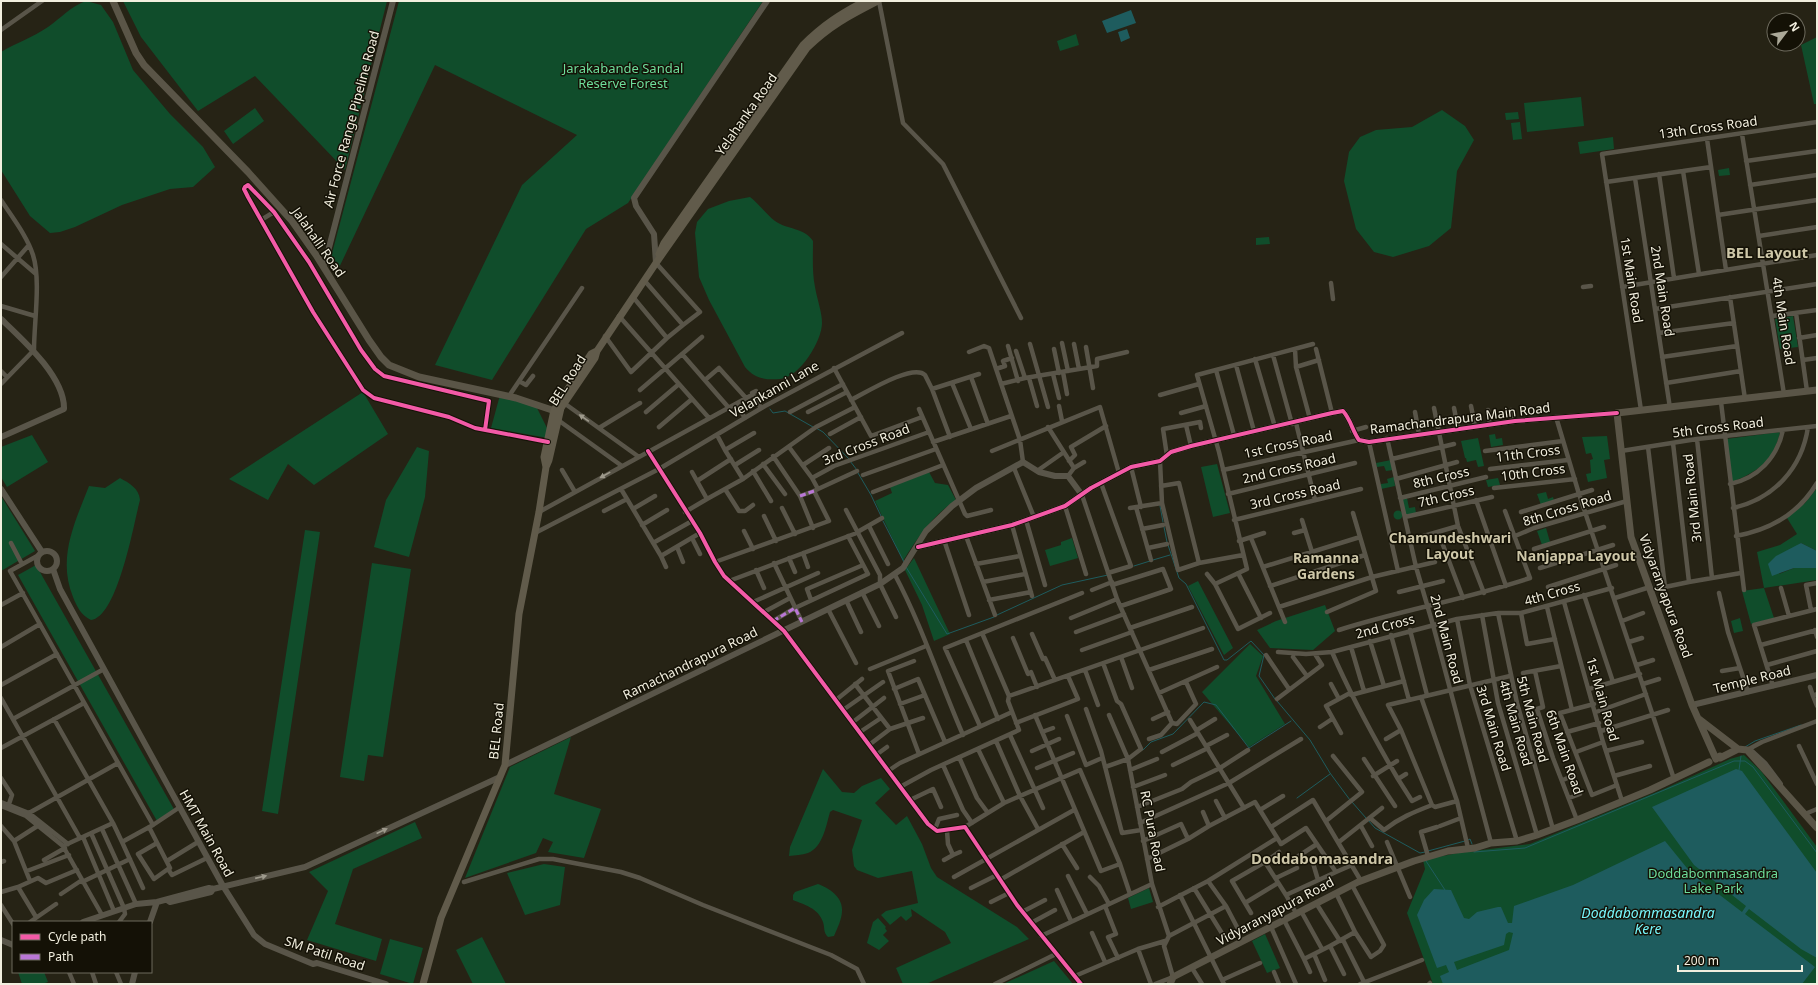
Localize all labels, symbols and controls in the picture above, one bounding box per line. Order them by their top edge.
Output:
north arrow [1766,12,1806,52]
text: N [1786,19,1804,34]
street label: Air Force Range Pipeline Road [319,29,383,209]
park label: Jarakabande Sandal Reserve Forest [561,59,683,92]
street label: Yelahanka Road [711,69,781,159]
street label: 13th Cross Road [1658,111,1758,143]
street label: Jalahalli Road [287,202,350,281]
street label: 1st Main Road [1616,236,1648,324]
district label: BEL Layout [1726,242,1809,262]
street label: 2nd Main Road [1647,244,1679,338]
street label: 4th Main Road [1768,276,1800,366]
street label: BEL Road [544,351,590,409]
street label: Velankanni Lane [726,356,822,422]
street label: Ramachandrapura Main Road [1369,398,1551,438]
street label: 5th Cross Road [1671,412,1765,442]
one-way arrow [579,414,590,422]
street label: 3rd Cross Road [820,419,912,469]
street label: 1st Cross Road [1242,426,1334,462]
street label: 11th Cross [1495,440,1561,466]
street label: 2nd Cross Road [1241,449,1337,487]
street label: 3rd Main Road [1678,453,1706,543]
street label: 10th Cross [1500,459,1566,485]
street label: 8th Cross [1411,462,1471,492]
one-way arrow [599,472,611,479]
street label: 3rd Cross Road [1248,475,1342,513]
street label: 7th Cross [1416,481,1476,511]
street label: 8th Cross Road [1520,486,1614,530]
district label: Chamundeshwari Layout [1389,528,1511,563]
street label: Vidyaranyapura Road [1635,532,1697,660]
district label: Nanjappa Layout [1516,546,1636,565]
district label: Ramanna Gardens [1293,548,1359,583]
street label: 4th Cross [1522,576,1582,610]
street label: 2nd Main Road [1426,592,1468,686]
street label: 2nd Cross [1353,609,1417,643]
street label: Ramachandrapura Road [620,622,760,704]
street label: 1st Main Road [1582,655,1624,743]
street label: Temple Road [1711,661,1793,697]
street label: 5th Main Road [1513,674,1553,764]
street label: 4th Main Road [1495,678,1537,768]
street label: 3rd Main Road [1472,683,1516,773]
street label: BEL Road [484,702,508,760]
street label: 6th Main Road [1542,707,1588,797]
street label: HMT Main Road [176,786,238,880]
street label: RC Pura Road [1136,789,1170,873]
one-way arrow [376,828,388,834]
district label: Doddabomasandra [1251,848,1393,868]
park label: Doddabommasandra Lake Park [1648,864,1778,897]
street label: Vidyaranyapura Road [1213,872,1337,950]
one-way arrow [255,874,267,880]
water label: Doddabommasandra Kere [1581,903,1715,938]
legend [12,921,152,973]
text: Cycle path [48,928,106,945]
street label: SM Patil Road [283,932,367,974]
scale bar [1678,947,1802,973]
text: Path [48,948,74,965]
text: 200 m [1684,952,1719,969]

